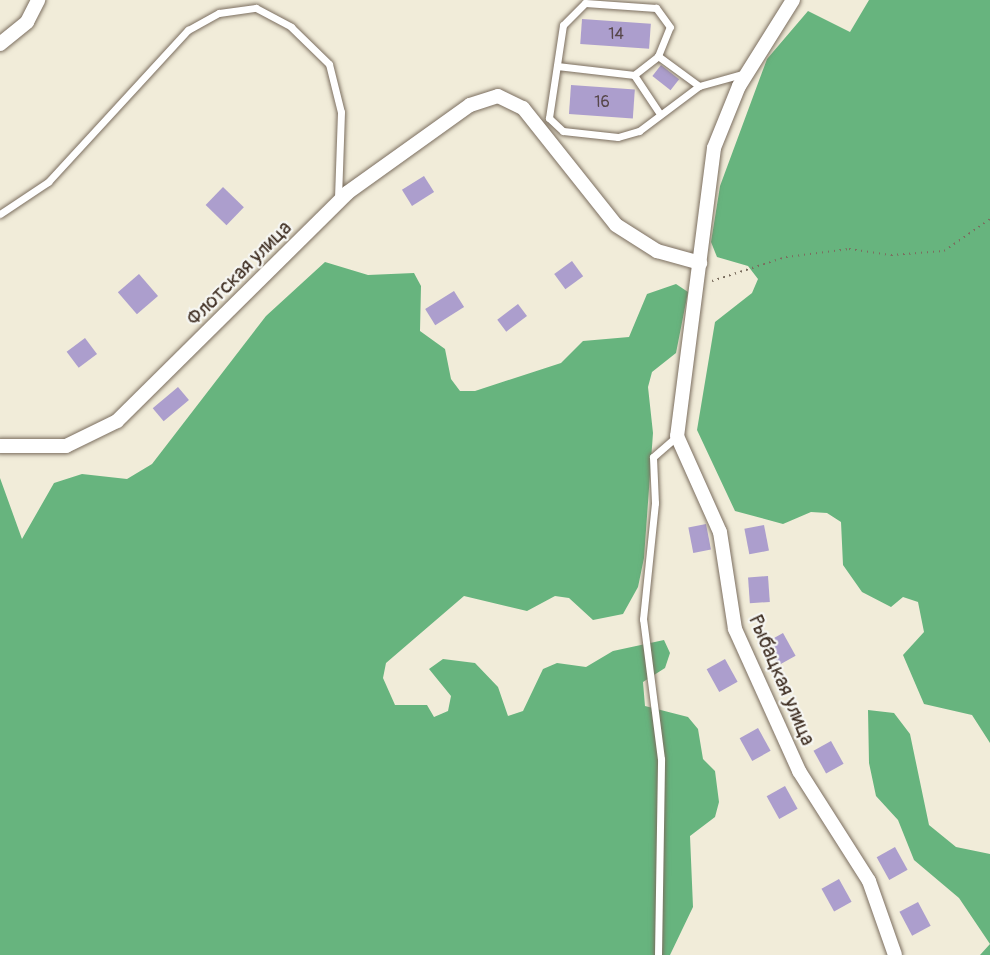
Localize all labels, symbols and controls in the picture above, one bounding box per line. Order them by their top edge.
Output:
house number: 14 [608,24,624,44]
house number: 16 [594,92,610,112]
street label: Флотская улица [182,216,296,330]
street label: Рыбацкая улица [744,611,820,749]

